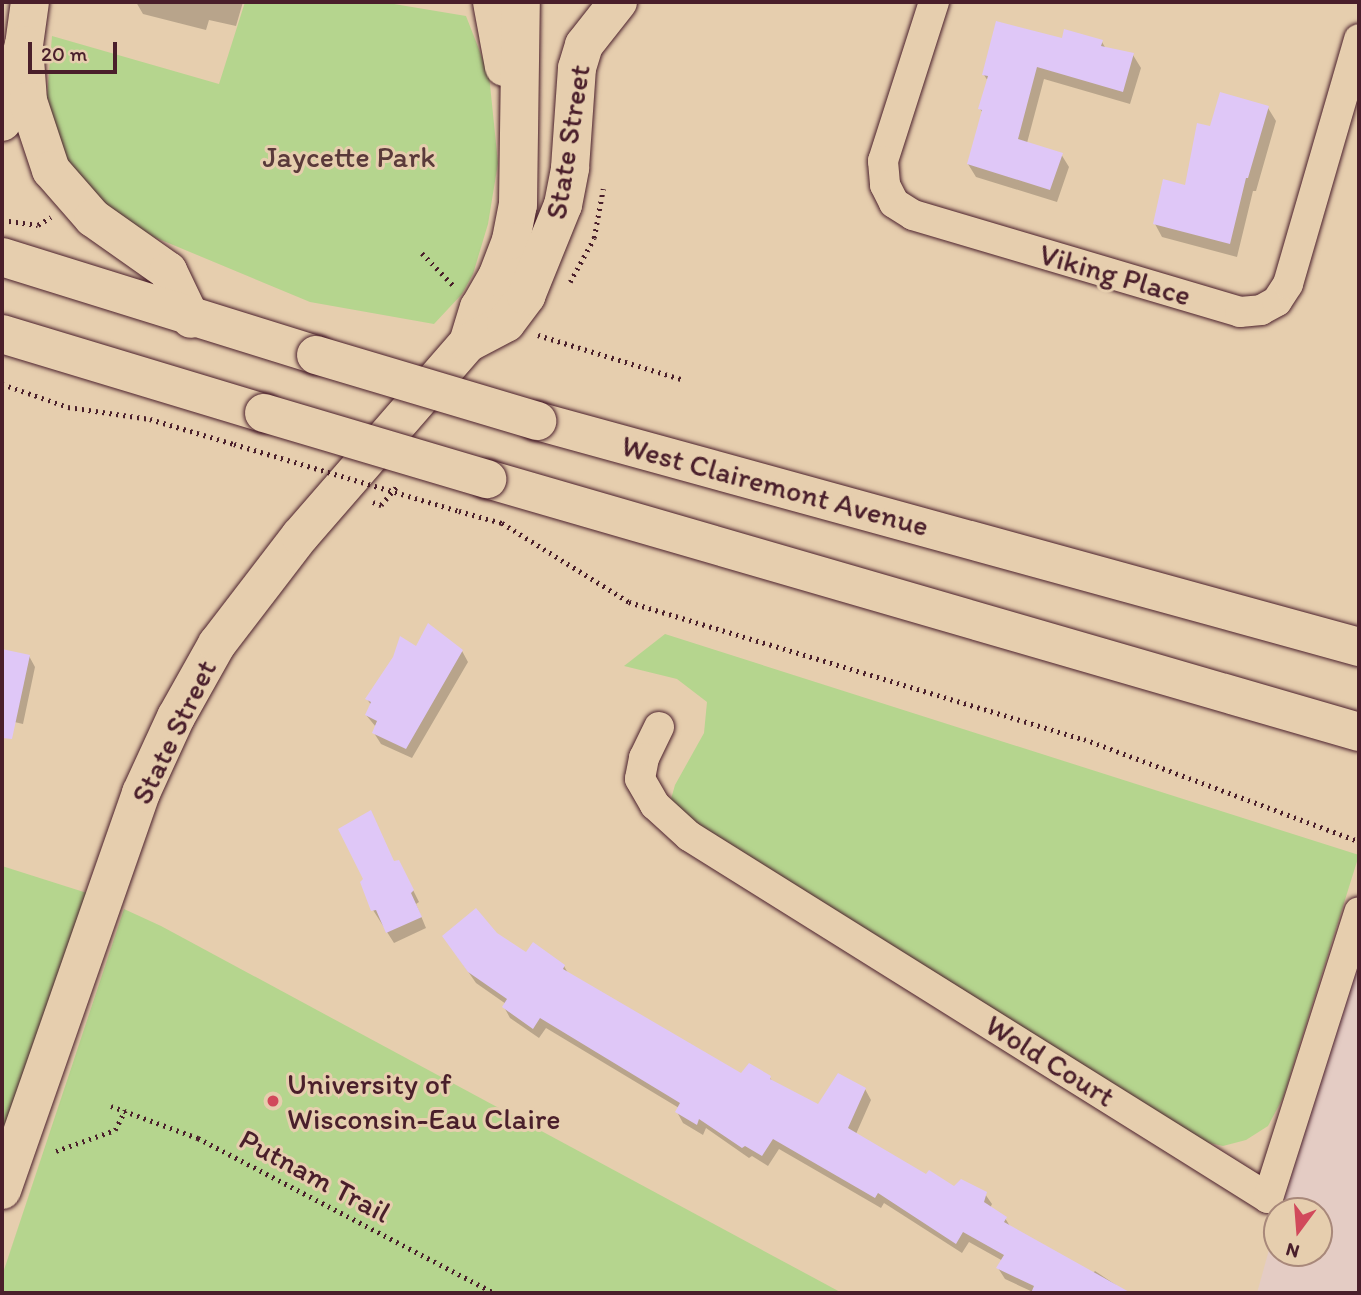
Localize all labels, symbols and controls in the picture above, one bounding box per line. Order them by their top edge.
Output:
scale bar [32,28,121,72]
text: 20 m [41,41,87,66]
street label: State Street [538,63,598,221]
park label: Jaycette Park [263,139,435,175]
street label: Viking Place [1035,236,1195,314]
street label: West Clairemont Avenue [617,428,933,544]
street label: State Street [124,654,224,810]
street label: Wold Court [979,1007,1121,1115]
place label: University of Wisconsin-Eau Claire [287,1066,561,1136]
marker: University of Wisconsin-Eau Claire [265,1093,281,1109]
street label: Putnam Trail [233,1121,397,1231]
north arrow [1263,1197,1333,1267]
text: N [1283,1238,1302,1264]

